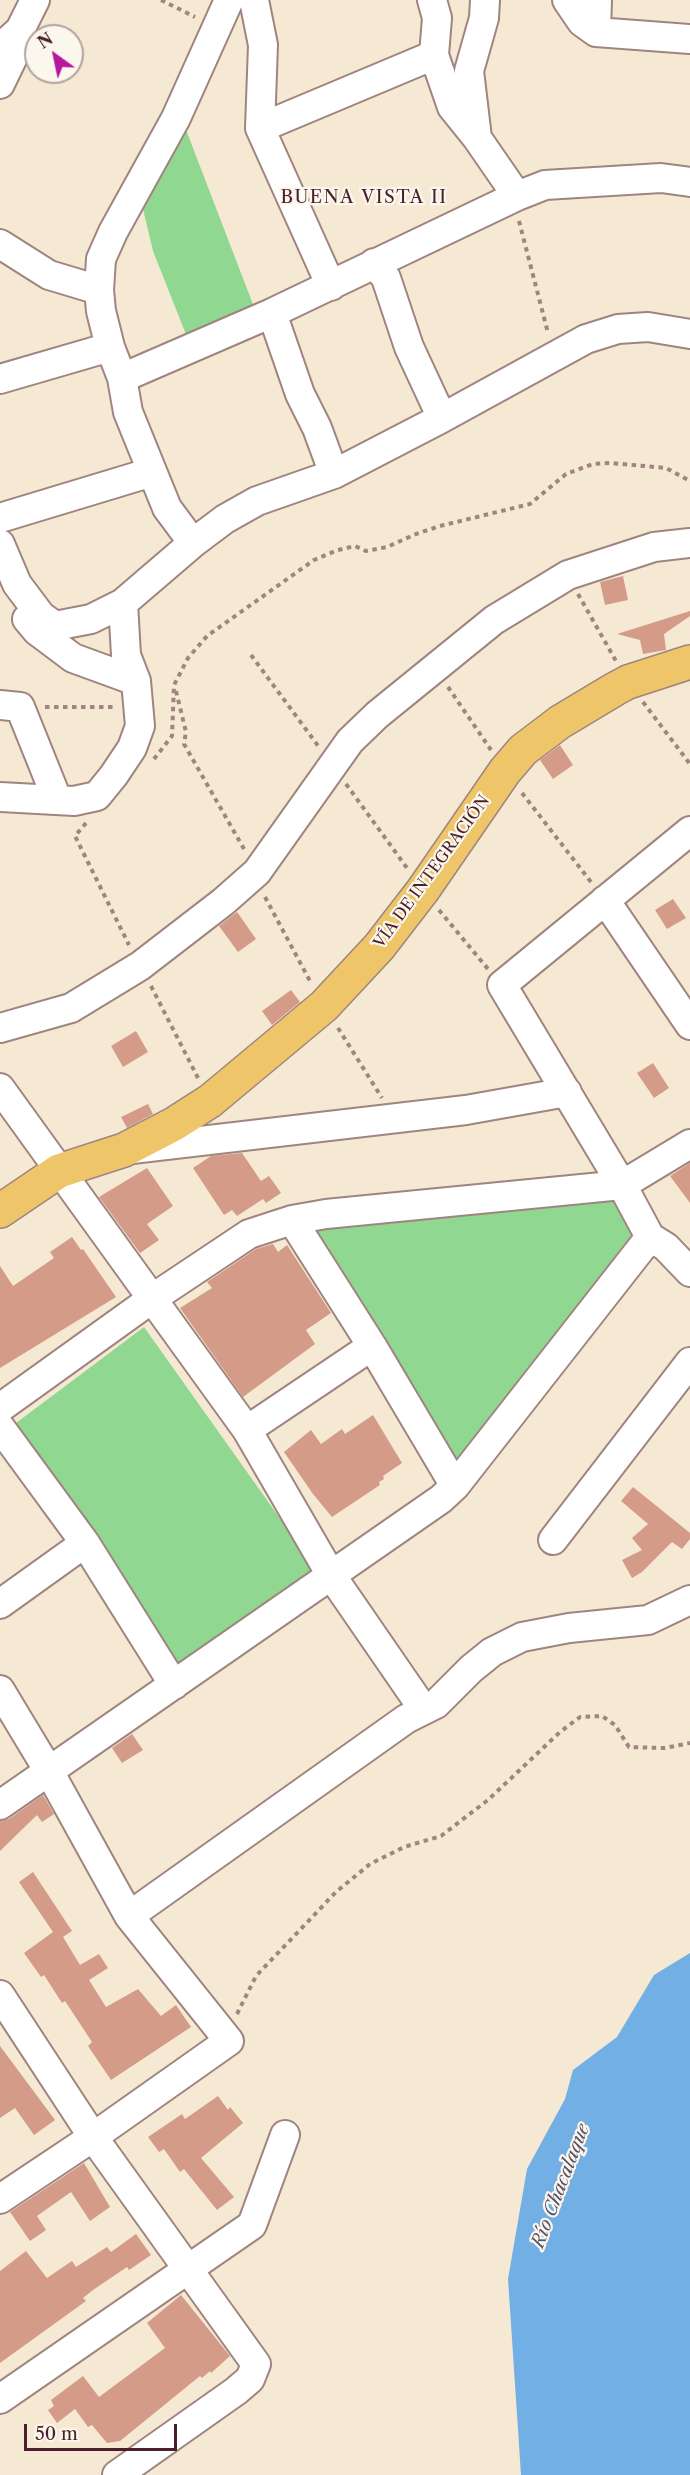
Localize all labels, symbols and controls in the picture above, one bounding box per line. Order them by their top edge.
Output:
north arrow [24,24,84,84]
text: N [34,28,57,53]
district label: BUENA VISTA II [280,187,448,209]
street label: VÍA DE INTEGRACIÓN [370,792,494,952]
water label: Río Chacalaque [527,2121,595,2251]
scale bar [27,2412,180,2450]
text: 50 m [35,2423,78,2445]

